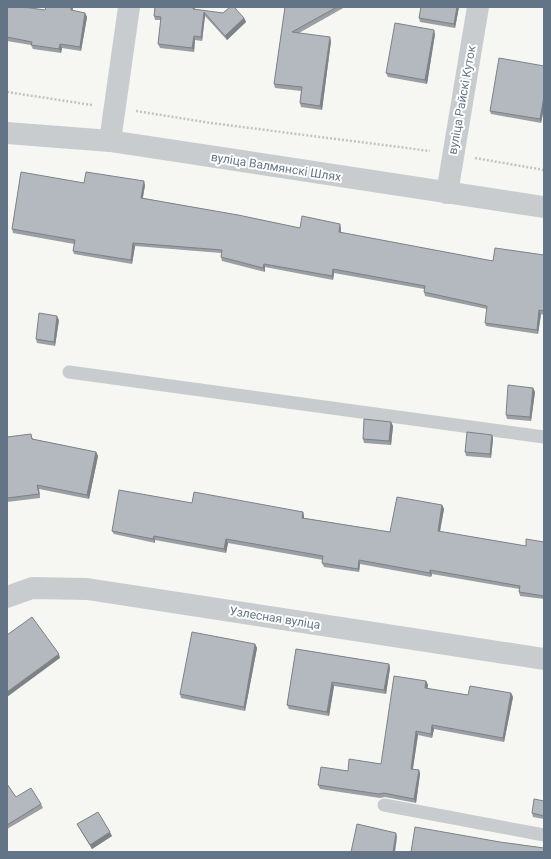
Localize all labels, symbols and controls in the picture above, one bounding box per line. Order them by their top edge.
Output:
street label: вуліца Райскі Куток [446,44,479,156]
street label: вуліца Валмянскі Шлях [210,150,342,184]
street label: Узлесная вуліца [229,604,321,632]

